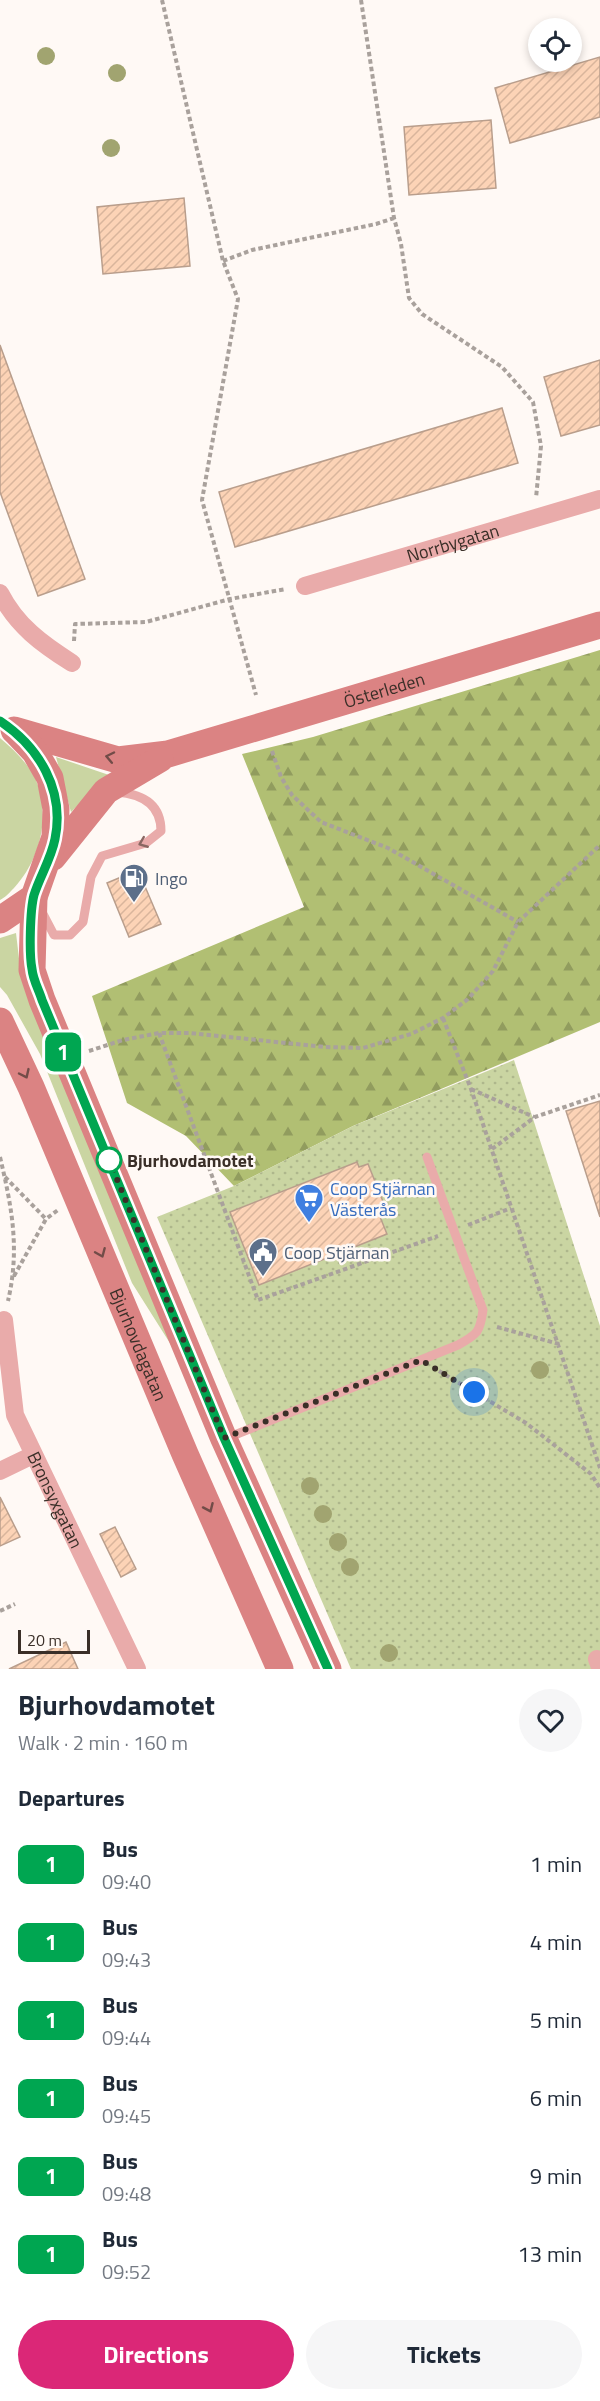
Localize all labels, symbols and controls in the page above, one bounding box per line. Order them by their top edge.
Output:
map controls [528,18,582,72]
button: locate [528,18,582,72]
street label: Norrbygatan [403,516,502,569]
street label: Österleden [340,665,428,714]
one-way arrow [106,751,116,764]
one-way arrow [138,835,148,848]
fuel station icon: Ingo [118,862,150,904]
place label: Ingo [155,865,188,892]
line badge: 1 [44,1032,82,1072]
text: 1 [57,1036,69,1068]
one-way arrow [17,1067,29,1078]
marker: Bjurhovdamotet [96,1147,122,1173]
place label: Bjurhovdamotet [127,1147,254,1174]
place label: Coop Stjärnan Västerås [330,1175,436,1223]
supermarket icon: Coop Stjärnan Västerås [293,1182,325,1224]
public building icon: Coop Stjärnan [247,1236,279,1278]
place label: Coop Stjärnan [284,1239,390,1266]
one-way arrow [94,1247,106,1258]
street label: Bjurhovdagatan [103,1284,175,1405]
your location [459,1377,489,1407]
street label: Bronsyxgatan [21,1447,90,1553]
one-way arrow [201,1501,213,1512]
scale bar [18,1627,90,1654]
text: 20 m [27,1628,62,1652]
text: Bjurhovdamotet [18,1683,215,1726]
button: heart [519,1689,582,1752]
text: Walk · 2 min · 160 m [18,1727,188,1758]
text: Departures [18,1781,125,1815]
text: Bus [102,1832,138,1866]
text: 1 min [530,1847,582,1881]
text: 1 [45,1848,57,1880]
text: 09:40 [102,1866,151,1897]
text: Bus [102,1910,138,1944]
text: 4 min [530,1925,582,1959]
text: 1 [45,1926,57,1958]
text: 09:43 [102,1944,151,1975]
text: Bus [102,1988,138,2022]
text: 5 min [530,2003,582,2037]
text: 1 [45,2004,57,2036]
text: 09:44 [102,2022,151,2053]
text: Bus [102,2066,138,2100]
text: 6 min [530,2081,582,2115]
text: 1 [45,2082,57,2114]
text: 09:45 [102,2100,151,2131]
text: Bus [102,2144,138,2178]
text: 9 min [530,2159,582,2193]
text: 1 [45,2160,57,2192]
text: 09:48 [102,2178,151,2209]
text: Bus [102,2222,138,2256]
text: 13 min [517,2237,582,2271]
text: 1 [45,2238,57,2270]
text: 09:52 [102,2256,151,2287]
button: Directions [18,2320,294,2389]
button: Tickets [306,2320,582,2389]

